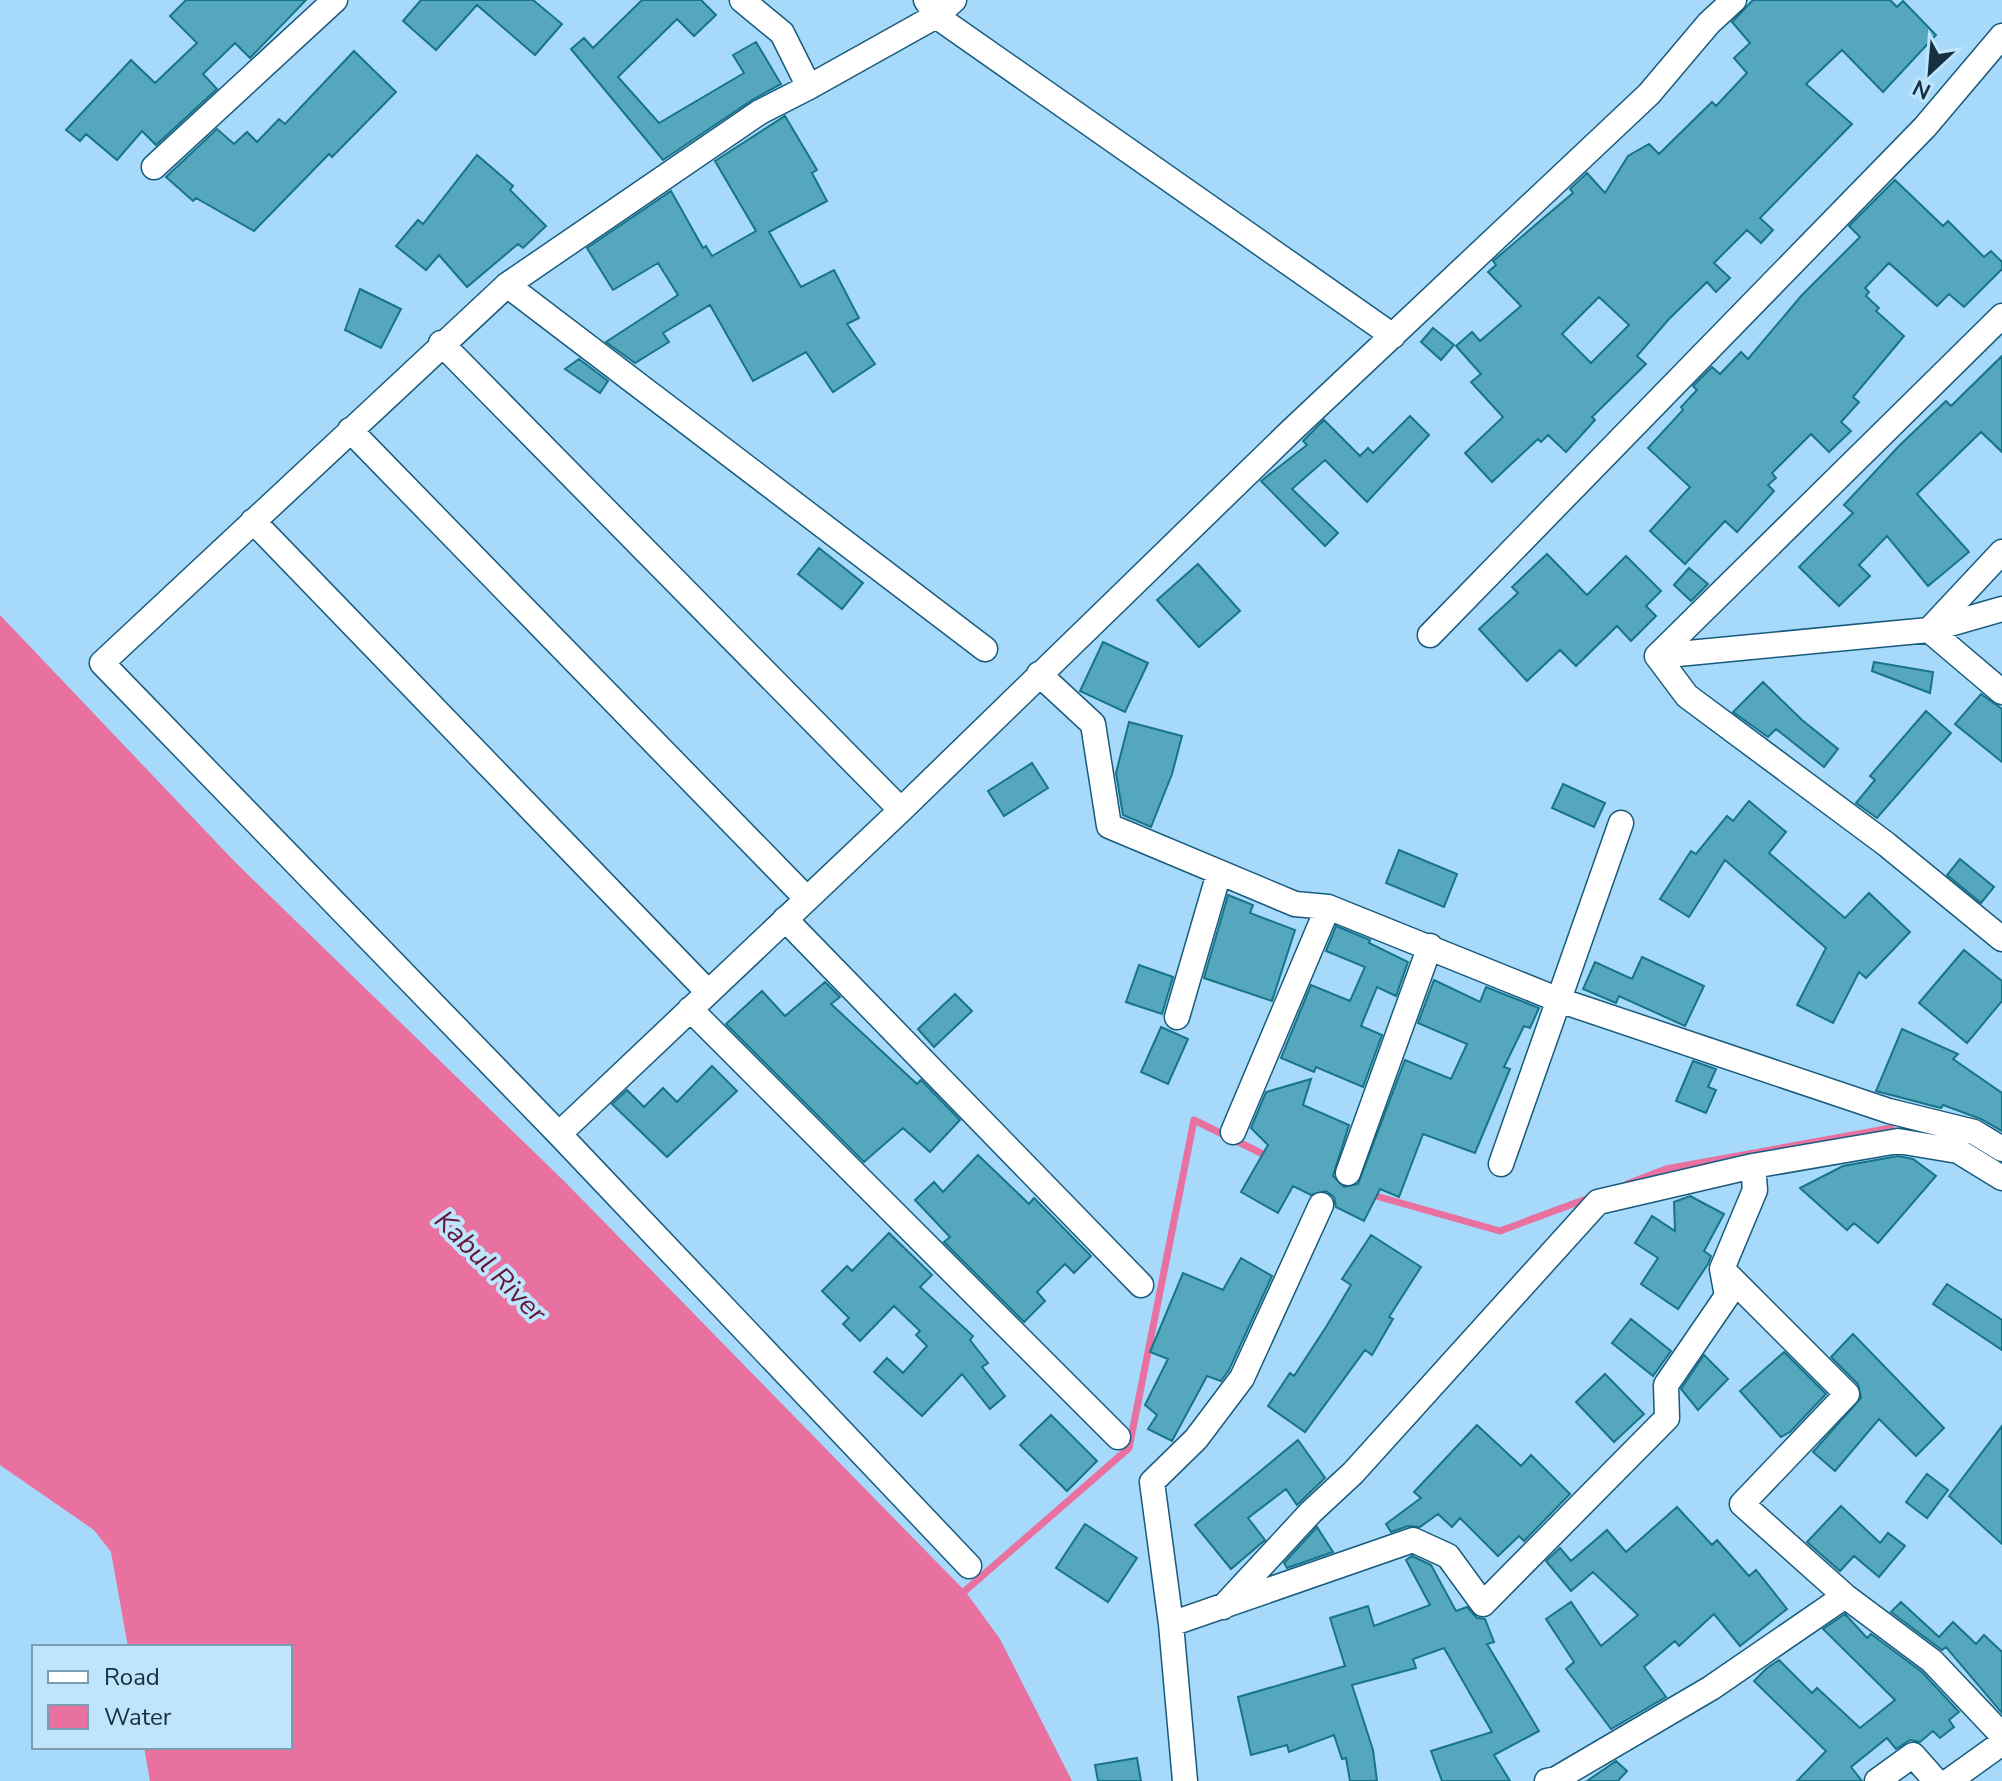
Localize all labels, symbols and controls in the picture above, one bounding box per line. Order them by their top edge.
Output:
north arrow [1890,32,1970,112]
text: N [1908,72,1936,106]
water label: Kabul River [426,1202,555,1332]
legend [32,1645,292,1749]
text: Road [104,1661,160,1693]
text: Water [104,1701,172,1733]

